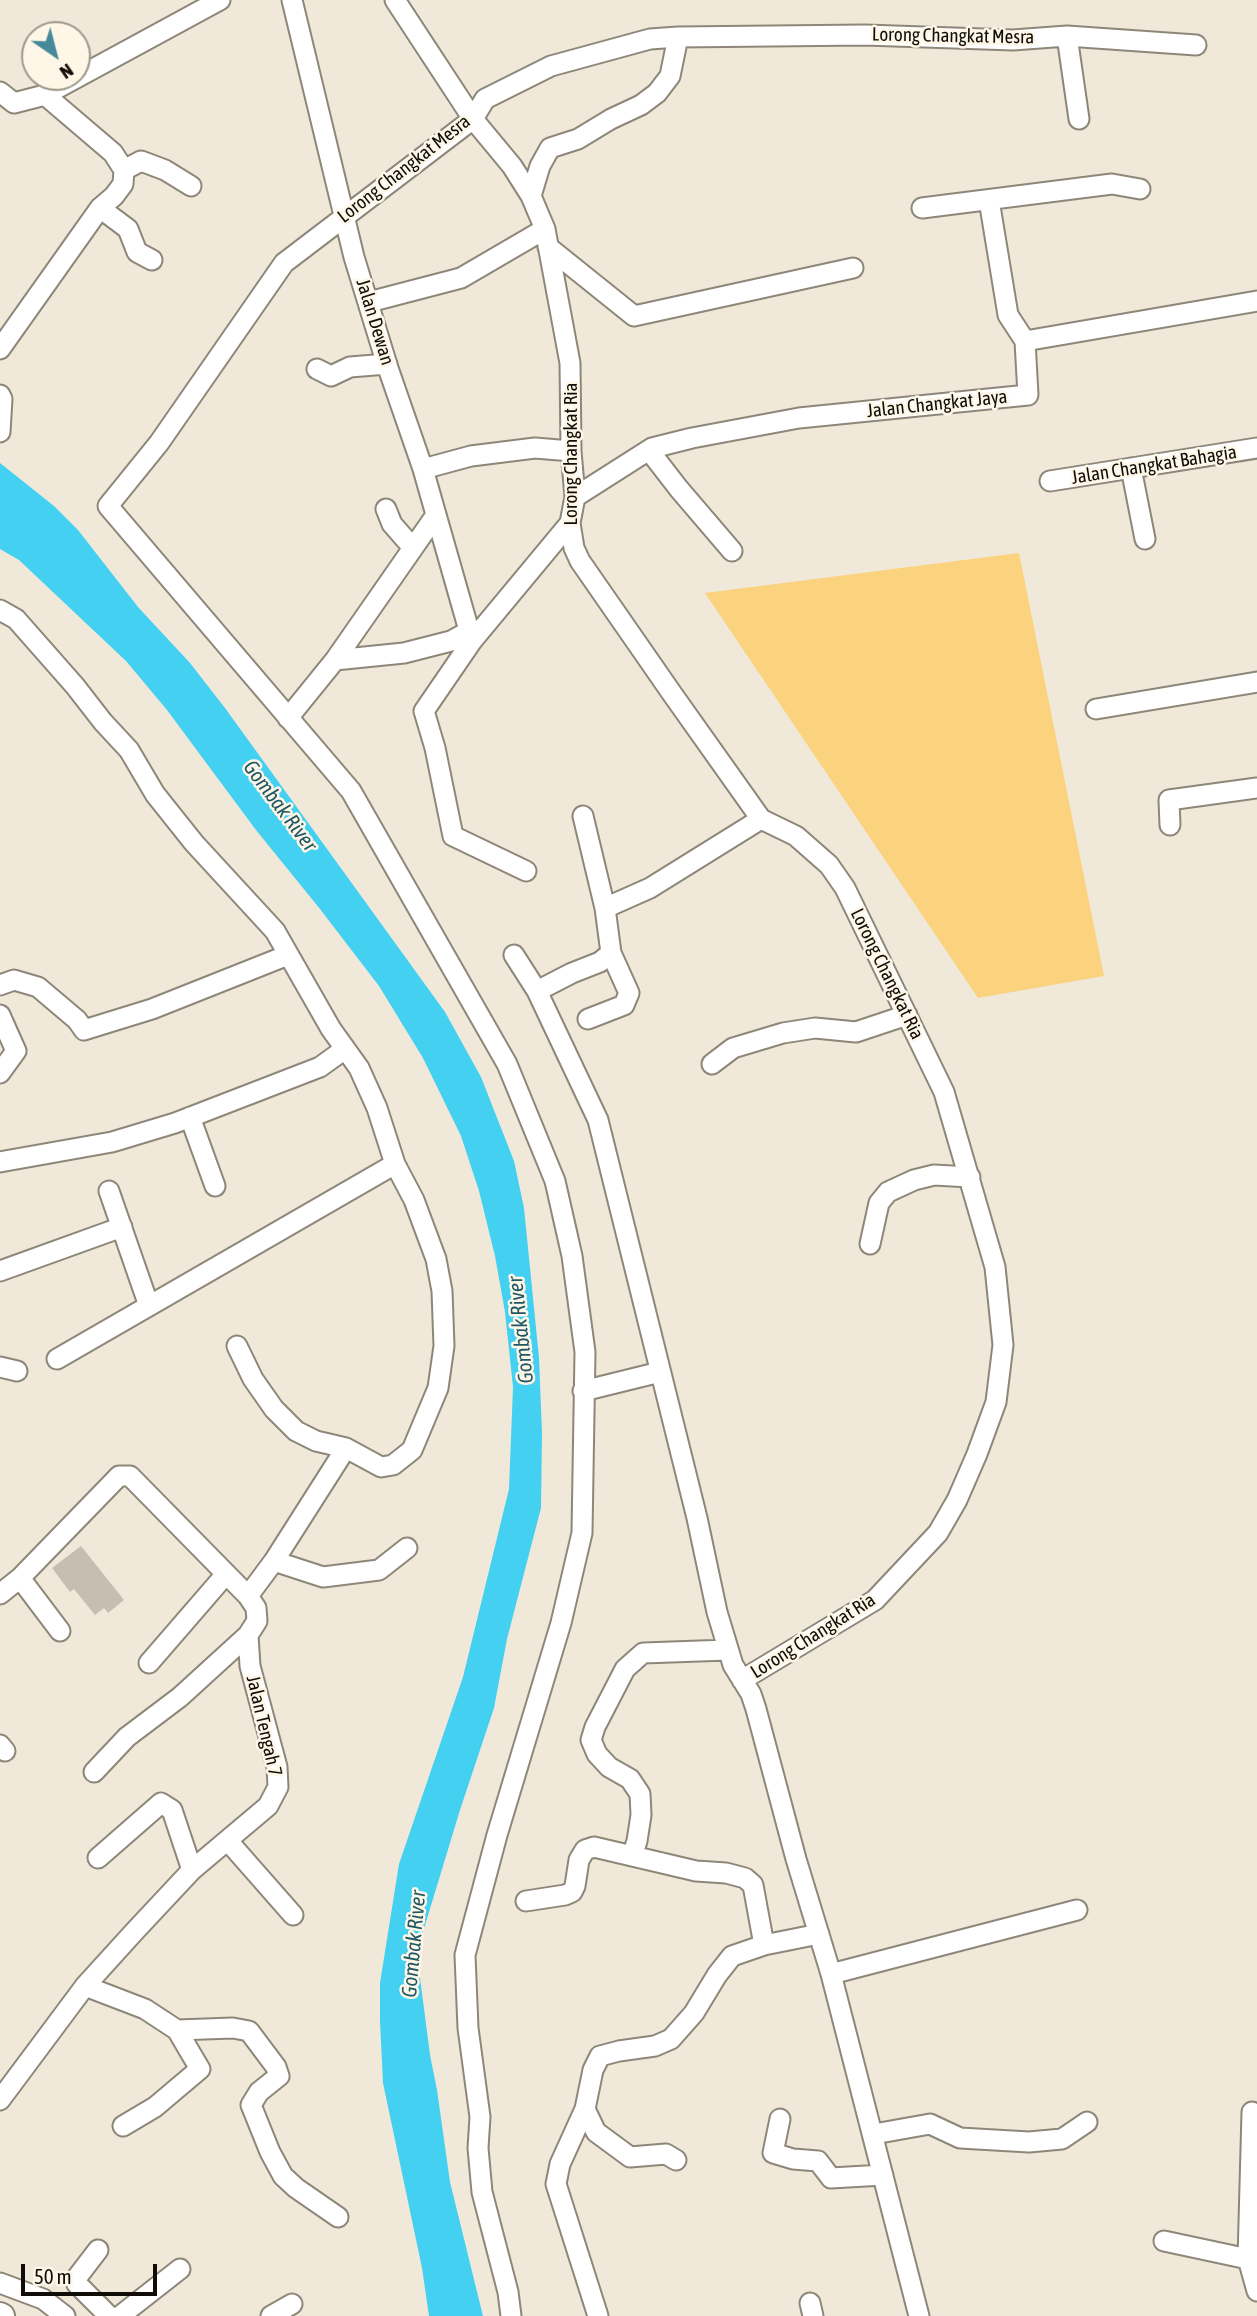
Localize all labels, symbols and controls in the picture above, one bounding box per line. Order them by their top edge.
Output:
north arrow [21,21,91,91]
street label: Lorong Changkat Mesra [872,23,1034,49]
text: N [56,59,78,84]
street label: Lorong Changkat Mesra [333,110,475,228]
street label: Jalan Dewan [351,276,399,368]
street label: Lorong Changkat Ria [560,383,582,525]
street label: Jalan Changkat Jaya [866,385,1008,423]
street label: Jalan Changkat Bahagia [1070,441,1238,489]
water label: Gombak River [238,756,322,856]
street label: Lorong Changkat Ria [845,905,929,1043]
water label: Gombak River [503,1275,539,1385]
street label: Lorong Changkat Ria [746,1589,880,1683]
street label: Jalan Tengah 7 [241,1673,287,1779]
water label: Gombak River [397,1889,431,1999]
scale bar [24,2250,161,2294]
text: 50 m [34,2264,72,2288]

